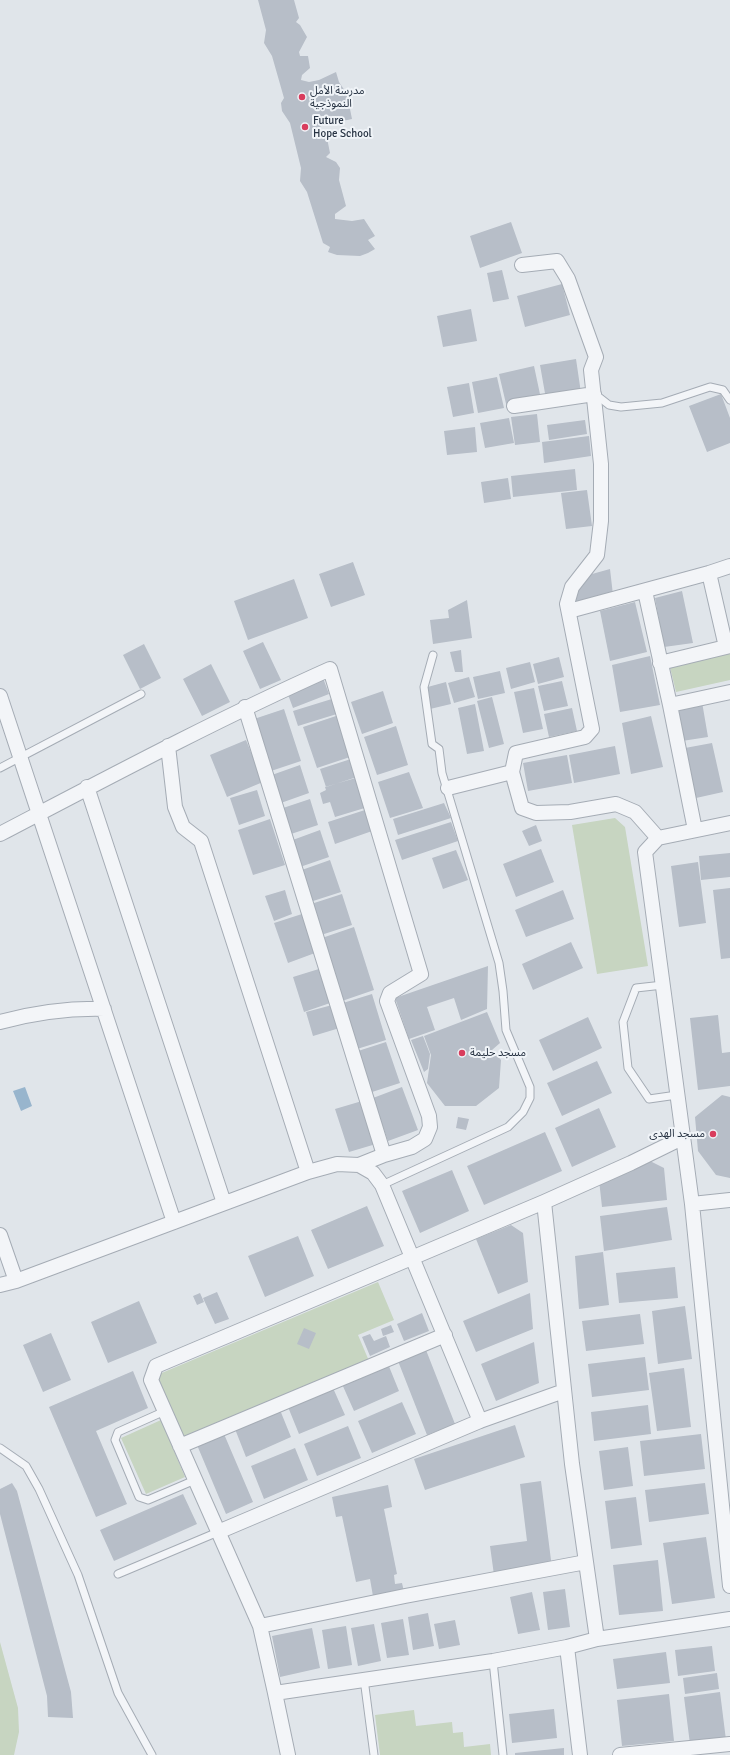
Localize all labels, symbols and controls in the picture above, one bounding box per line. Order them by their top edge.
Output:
place label: مدرسة الأمل النموذجية [310,84,365,110]
marker: مدرسة الأمل النموذجية [297,92,307,102]
place label: Future Hope School [313,114,372,140]
marker: Future Hope School [300,122,310,132]
place label: مسجد حليمة [470,1046,526,1060]
marker: مسجد حليمة [457,1048,467,1058]
place label: مسجد الهدى [649,1127,705,1141]
marker: مسجد الهدى [708,1129,718,1139]

